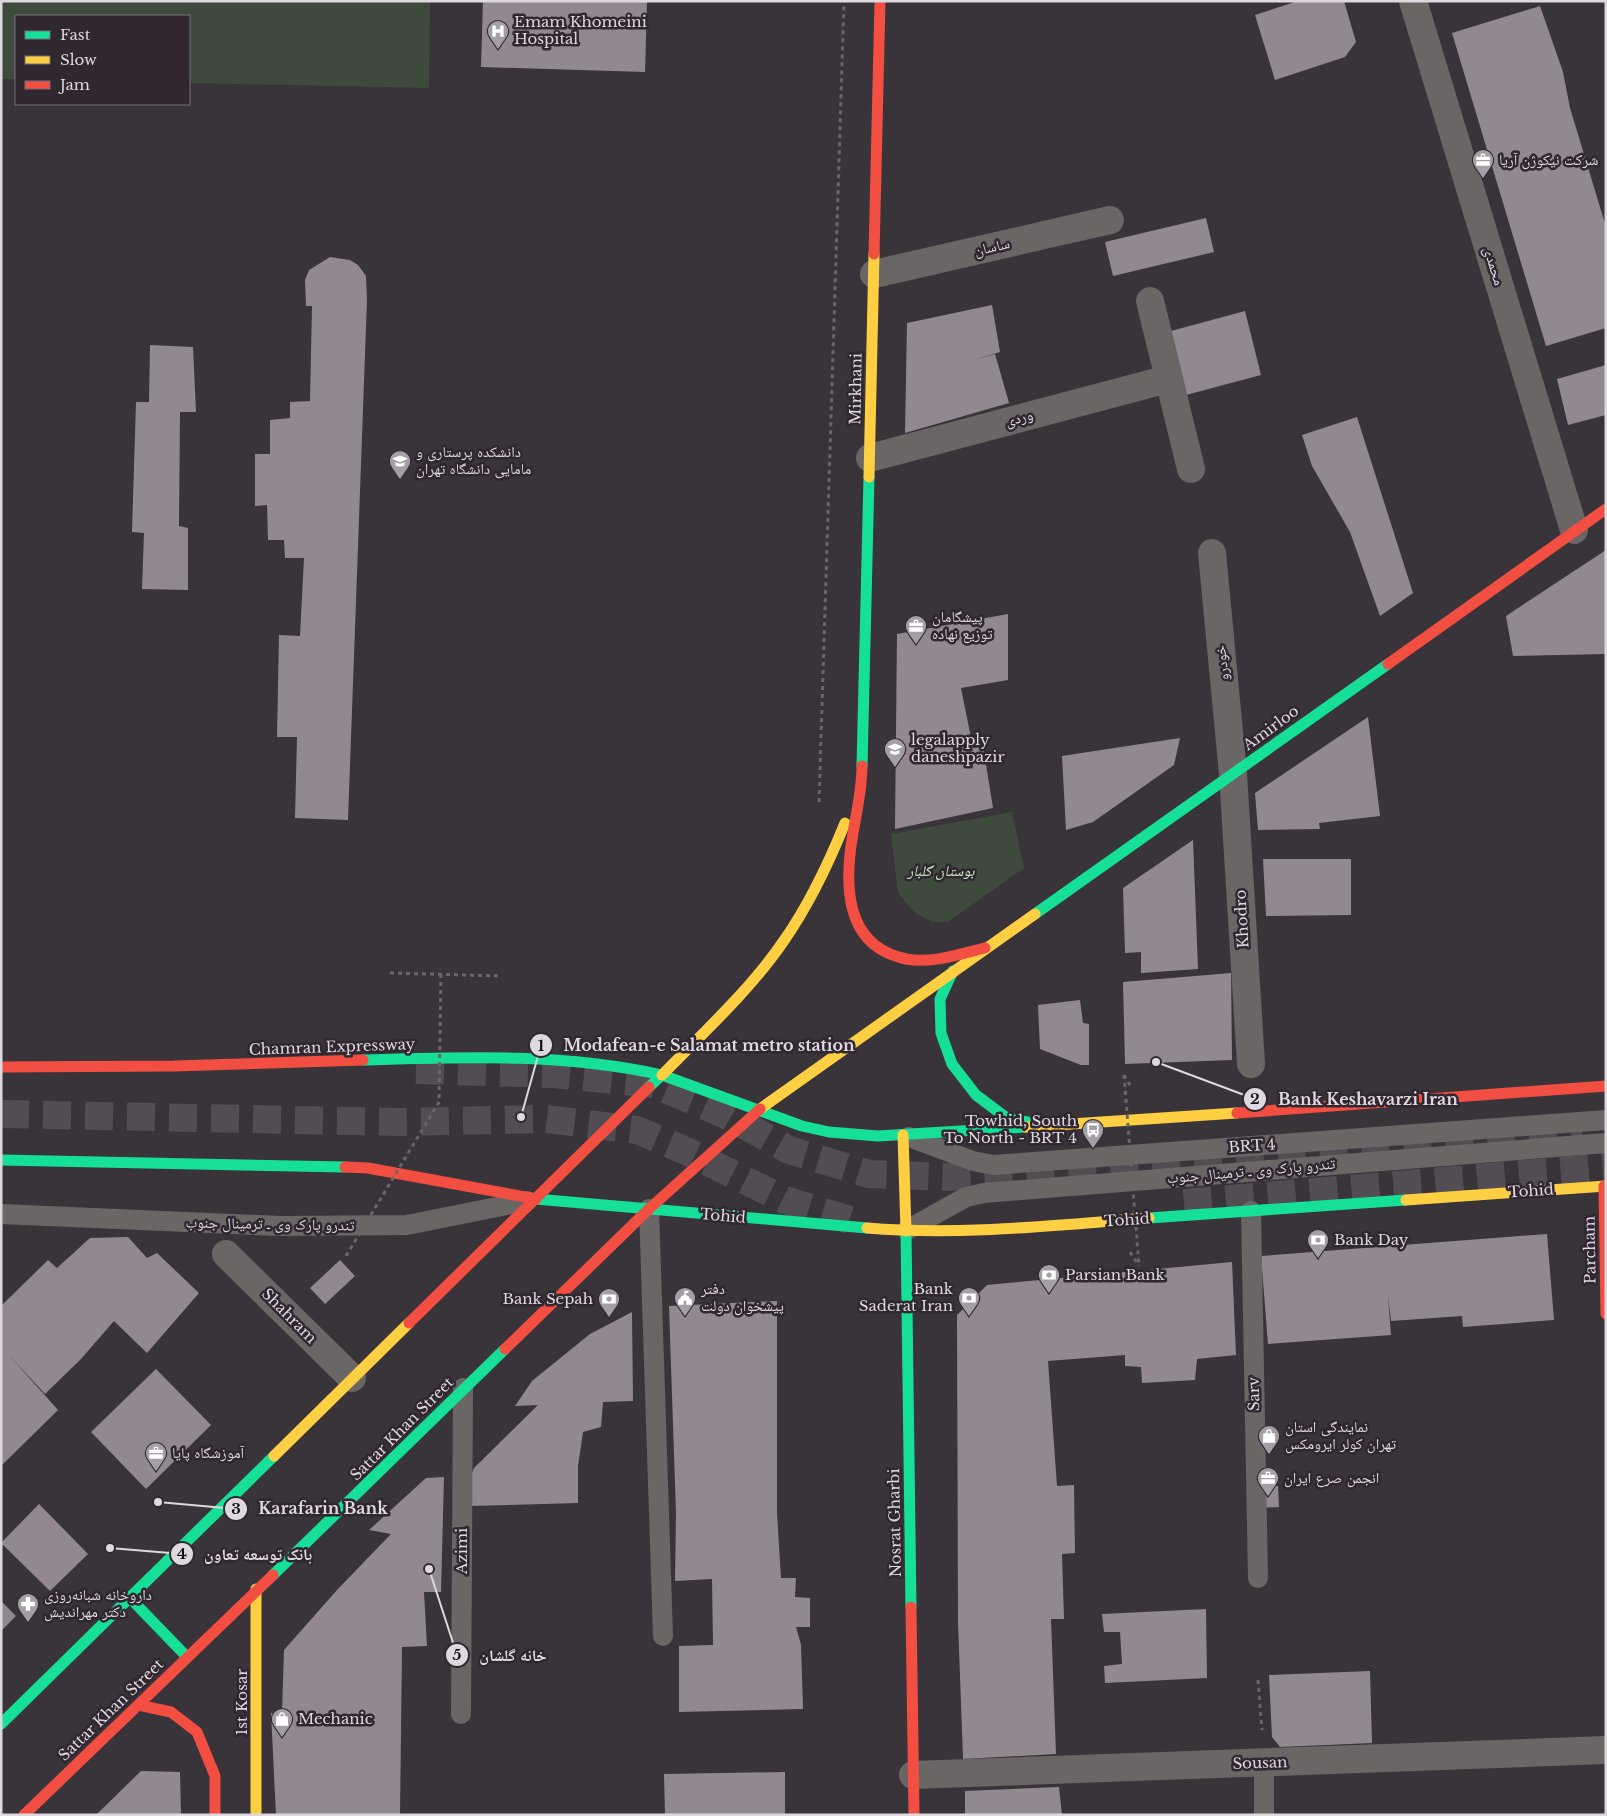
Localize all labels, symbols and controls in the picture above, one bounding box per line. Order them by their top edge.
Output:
place label: Emam Khomeini Hospital [514,12,647,48]
legend [15,15,190,105]
hospital icon: Emam Khomeini Hospital [486,19,510,50]
text: Fast [60,25,91,44]
text: Slow [60,50,97,69]
text: Jam [58,75,90,94]
office icon: شرکت نیکوژن آریا [1471,148,1495,179]
place label: شرکت نیکوژن آریا [1499,150,1598,170]
street label: ساسان [972,233,1012,261]
street label: محمدی [1479,244,1509,288]
street label: Mirkhani [845,353,866,425]
street label: وردی [1003,405,1035,431]
place label: دانشکده پرستاری و مامایی دانشگاه تهران [416,442,531,479]
school or university icon: دانشکده پرستاری و مامایی دانشگاه تهران [388,449,412,480]
place label: پیشگامان توزیع نهاده [932,607,993,644]
office icon: پیشگامان توزیع نهاده [904,614,928,645]
street label: خودرو [1210,644,1233,682]
street label: Amirloo [1238,701,1303,755]
place label: legalapply daneshpazir [911,730,1005,766]
school or university icon: legalapply daneshpazir [883,737,907,768]
park label: بوستان گلبار [907,861,975,880]
street label: Khodro [1230,889,1253,949]
callout: Modafean-e Salamat metro station [529,1030,865,1061]
street label: Chamran Expressway [248,1034,416,1059]
text: Modafean-e Salamat metro station [563,1035,855,1055]
text: 1 [538,1036,545,1055]
callout: Bank Keshavarzi Iran [1243,1084,1468,1115]
text: 2 [1250,1089,1260,1108]
text: Bank Keshavarzi Iran [1278,1089,1458,1109]
place label: Towhid, South To North - BRT 4 [943,1111,1077,1147]
bus stop icon: Towhid, South To North - BRT 4 [1081,1118,1105,1149]
street label: BRT 4 [1228,1134,1276,1157]
street label: تندرو پارک وی ـ ترمینال جنوب [1166,1154,1337,1188]
street label: Tohid [1507,1179,1554,1202]
street label: Tohid [699,1204,747,1227]
street label: Tohid [1103,1208,1150,1231]
street label: تندرو پارک وی ـ ترمینال جنوب [185,1213,355,1235]
street label: Parcham [1579,1216,1600,1284]
bank icon: Bank Day [1306,1228,1330,1259]
place label: Bank Day [1334,1230,1409,1249]
bank icon: Parsian Bank [1037,1263,1061,1294]
place label: Parsian Bank [1065,1265,1166,1284]
place label: دفتر پیشخوان دولت [700,1279,784,1316]
place label: Bank Saderat Iran [859,1279,954,1315]
street label: Shahram [258,1284,321,1347]
public building icon: دفتر پیشخوان دولت [673,1286,697,1317]
bank icon: Bank Saderat Iran [957,1286,981,1317]
bank icon: Bank Sepah [597,1287,621,1318]
place label: Bank Sepah [502,1289,593,1308]
street label: Sattar Khan Street [346,1373,458,1484]
street label: Sarv [1244,1377,1263,1411]
place label: نمایندگی استان تهران کولر ایرومکس [1285,1417,1397,1454]
shop icon: نمایندگی استان تهران کولر ایرومکس [1257,1424,1281,1455]
office icon: آموزشگاه پایا [144,1441,168,1472]
place label: آموزشگاه پایا [172,1443,245,1462]
office icon: انجمن صرع ایران [1256,1466,1280,1497]
street label: Nosrat Gharbi [884,1468,905,1578]
place label: انجمن صرع ایران [1284,1468,1379,1488]
callout: Karafarin Bank [224,1493,398,1524]
text: Karafarin Bank [258,1498,388,1518]
text: 3 [231,1499,241,1518]
street label: Azimi [452,1528,471,1575]
callout: بانک توسعه تعاون [169,1539,322,1570]
text: 4 [177,1544,187,1563]
text: بانک توسعه تعاون [204,1544,312,1564]
place label: داروخانه شبانه‌روزی دکتر مهراندیش [44,1585,152,1622]
pharmacy icon: داروخانه شبانه‌روزی دکتر مهراندیش [16,1592,40,1623]
callout: خانه گلشان [444,1640,557,1671]
text: 5 [453,1645,462,1664]
text: خانه گلشان [479,1645,547,1665]
street label: Sattar Khan Street [54,1654,167,1765]
street label: 1st Kosar [232,1668,251,1735]
shop icon: Mechanic [270,1707,294,1738]
place label: Mechanic [298,1709,373,1728]
street label: Sousan [1232,1752,1288,1773]

